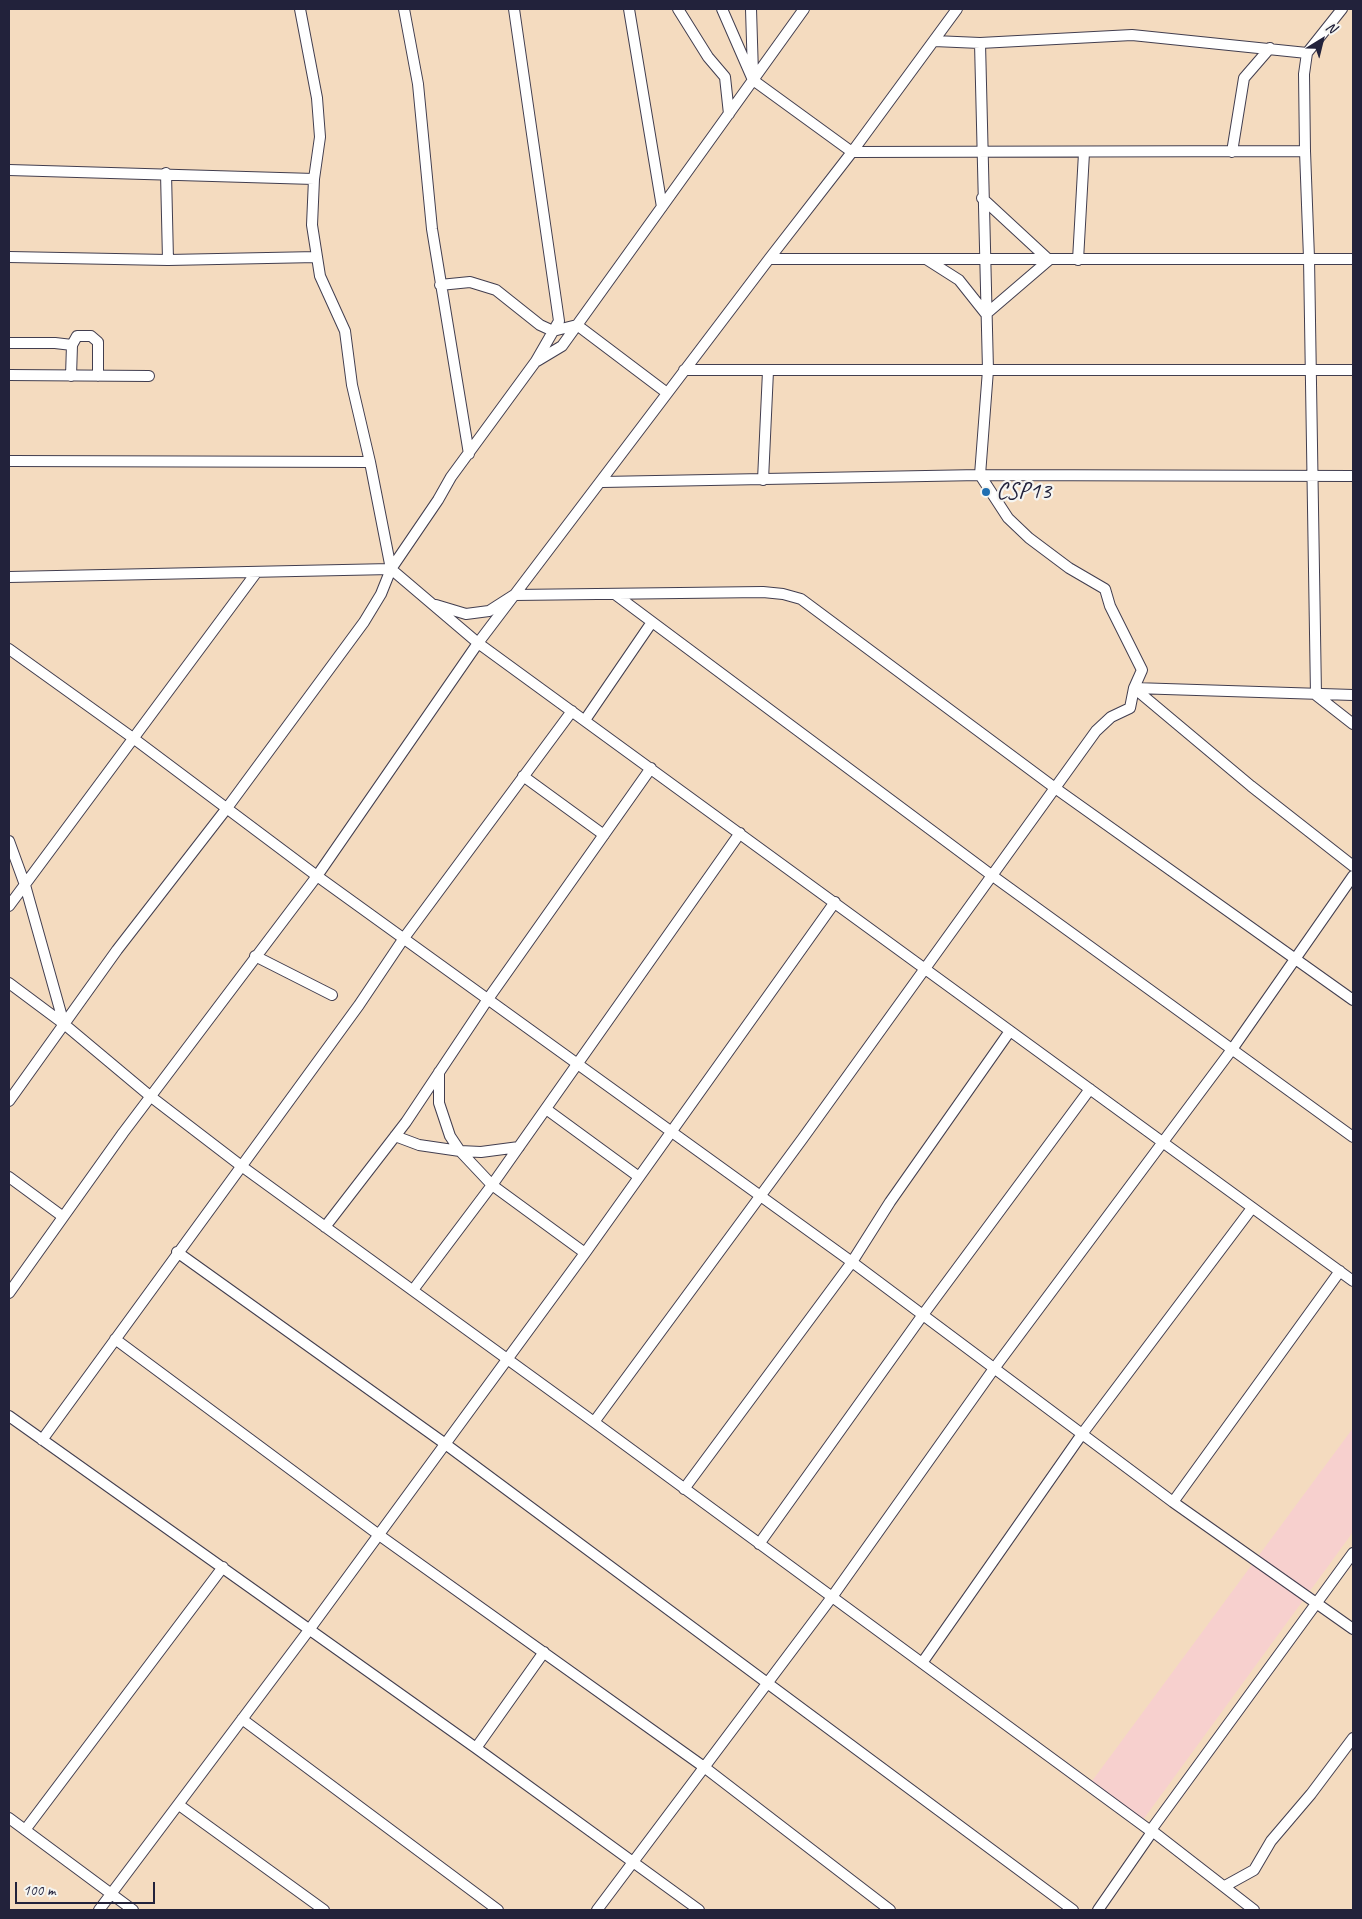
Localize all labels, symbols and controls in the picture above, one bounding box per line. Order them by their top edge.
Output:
north arrow [1297,15,1347,65]
text: N [1323,18,1340,37]
place label: CSP13 [996,478,1051,506]
marker: CSP13 [980,486,992,498]
scale bar [18,1872,158,1904]
text: 100 m [23,1881,55,1900]

